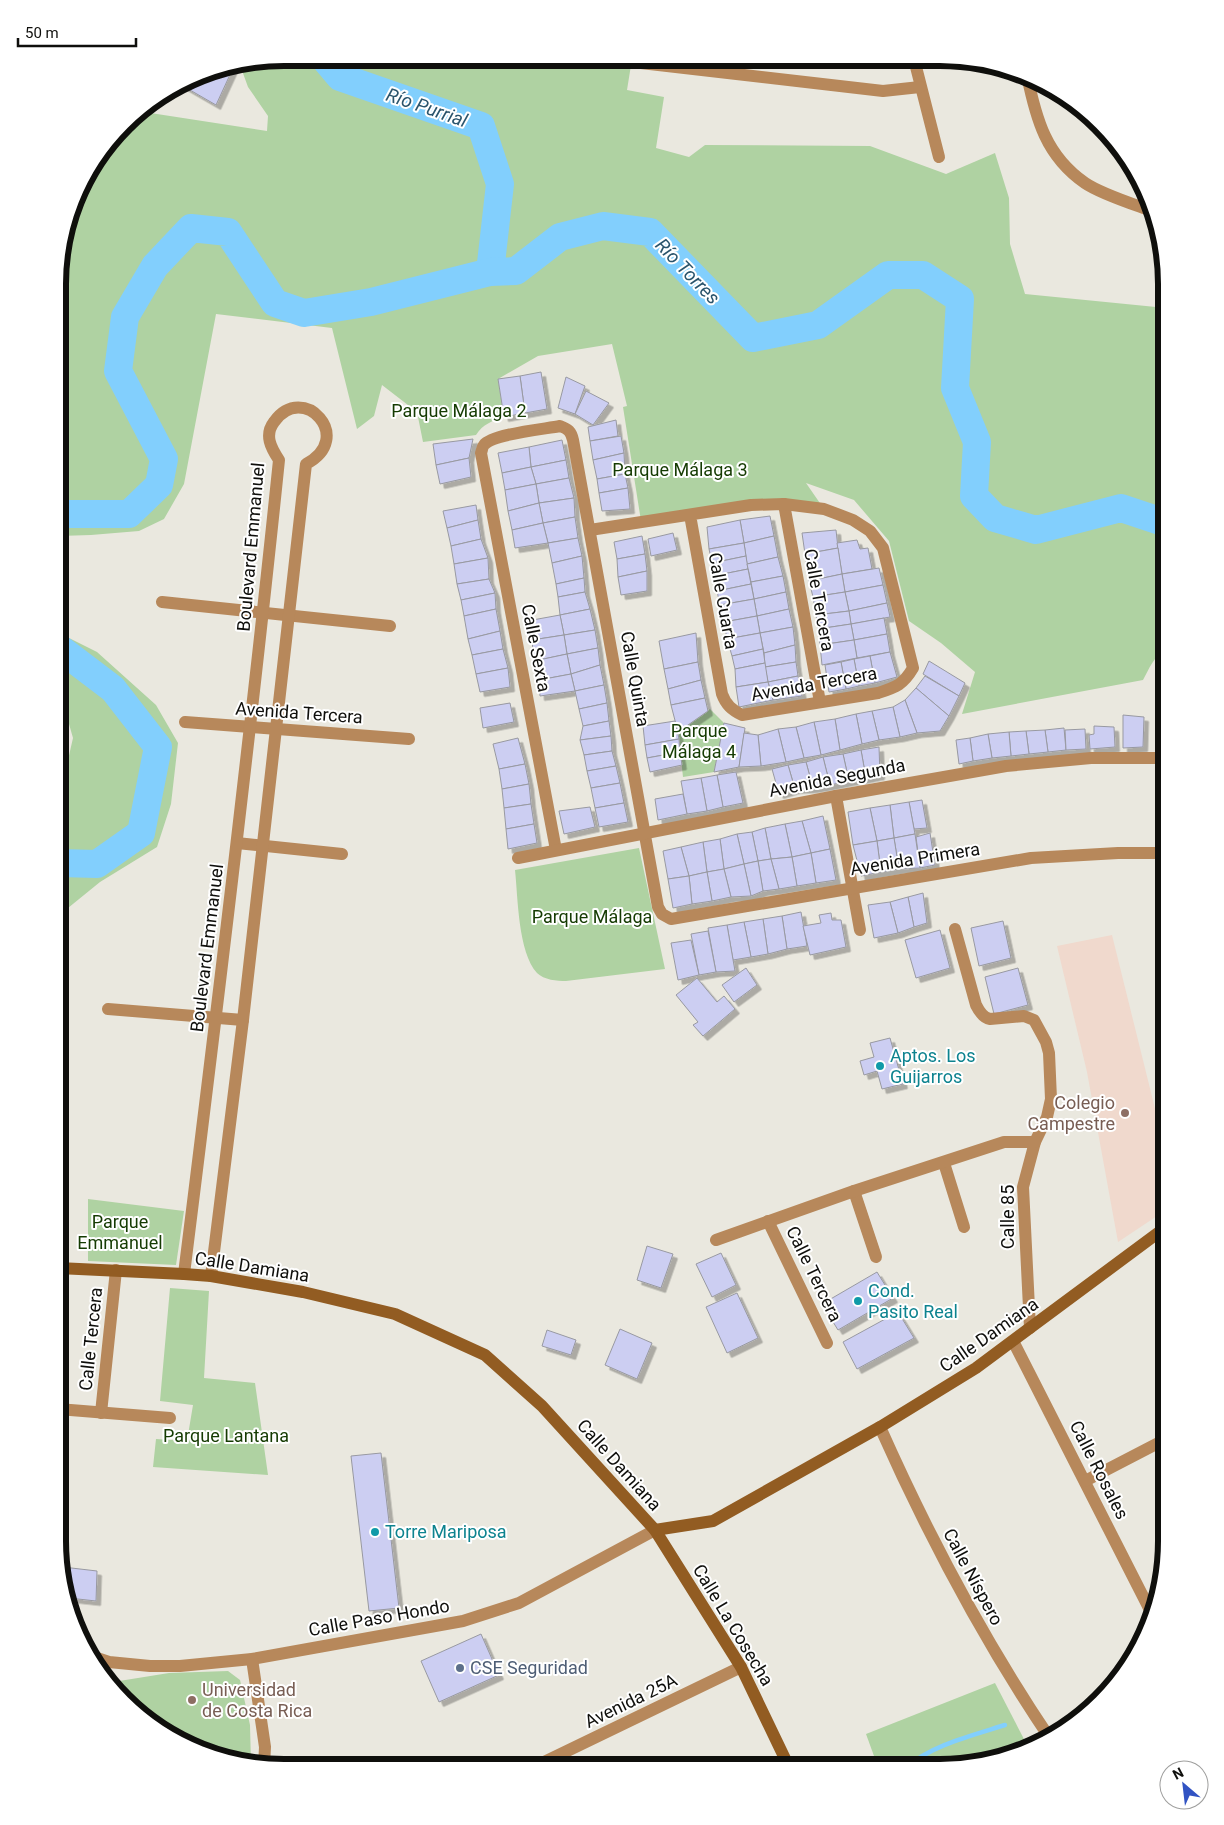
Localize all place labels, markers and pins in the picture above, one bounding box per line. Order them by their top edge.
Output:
place label: Aptos. Los Guijarros [890,1045,976,1087]
marker: Aptos. Los Guijarros [874,1060,886,1072]
place label: Colegio Campestre [1027,1092,1115,1134]
marker: Colegio Campestre [1119,1107,1131,1119]
place label: Cond. Pasito Real [868,1280,958,1322]
marker: Cond. Pasito Real [852,1295,864,1307]
place label: Torre Mariposa [385,1521,507,1542]
marker: Torre Mariposa [369,1526,381,1538]
place label: CSE Seguridad [470,1657,588,1678]
marker: CSE Seguridad [454,1662,466,1674]
place label: Universidad de Costa Rica [202,1679,312,1721]
marker: Universidad de Costa Rica [186,1694,198,1706]

